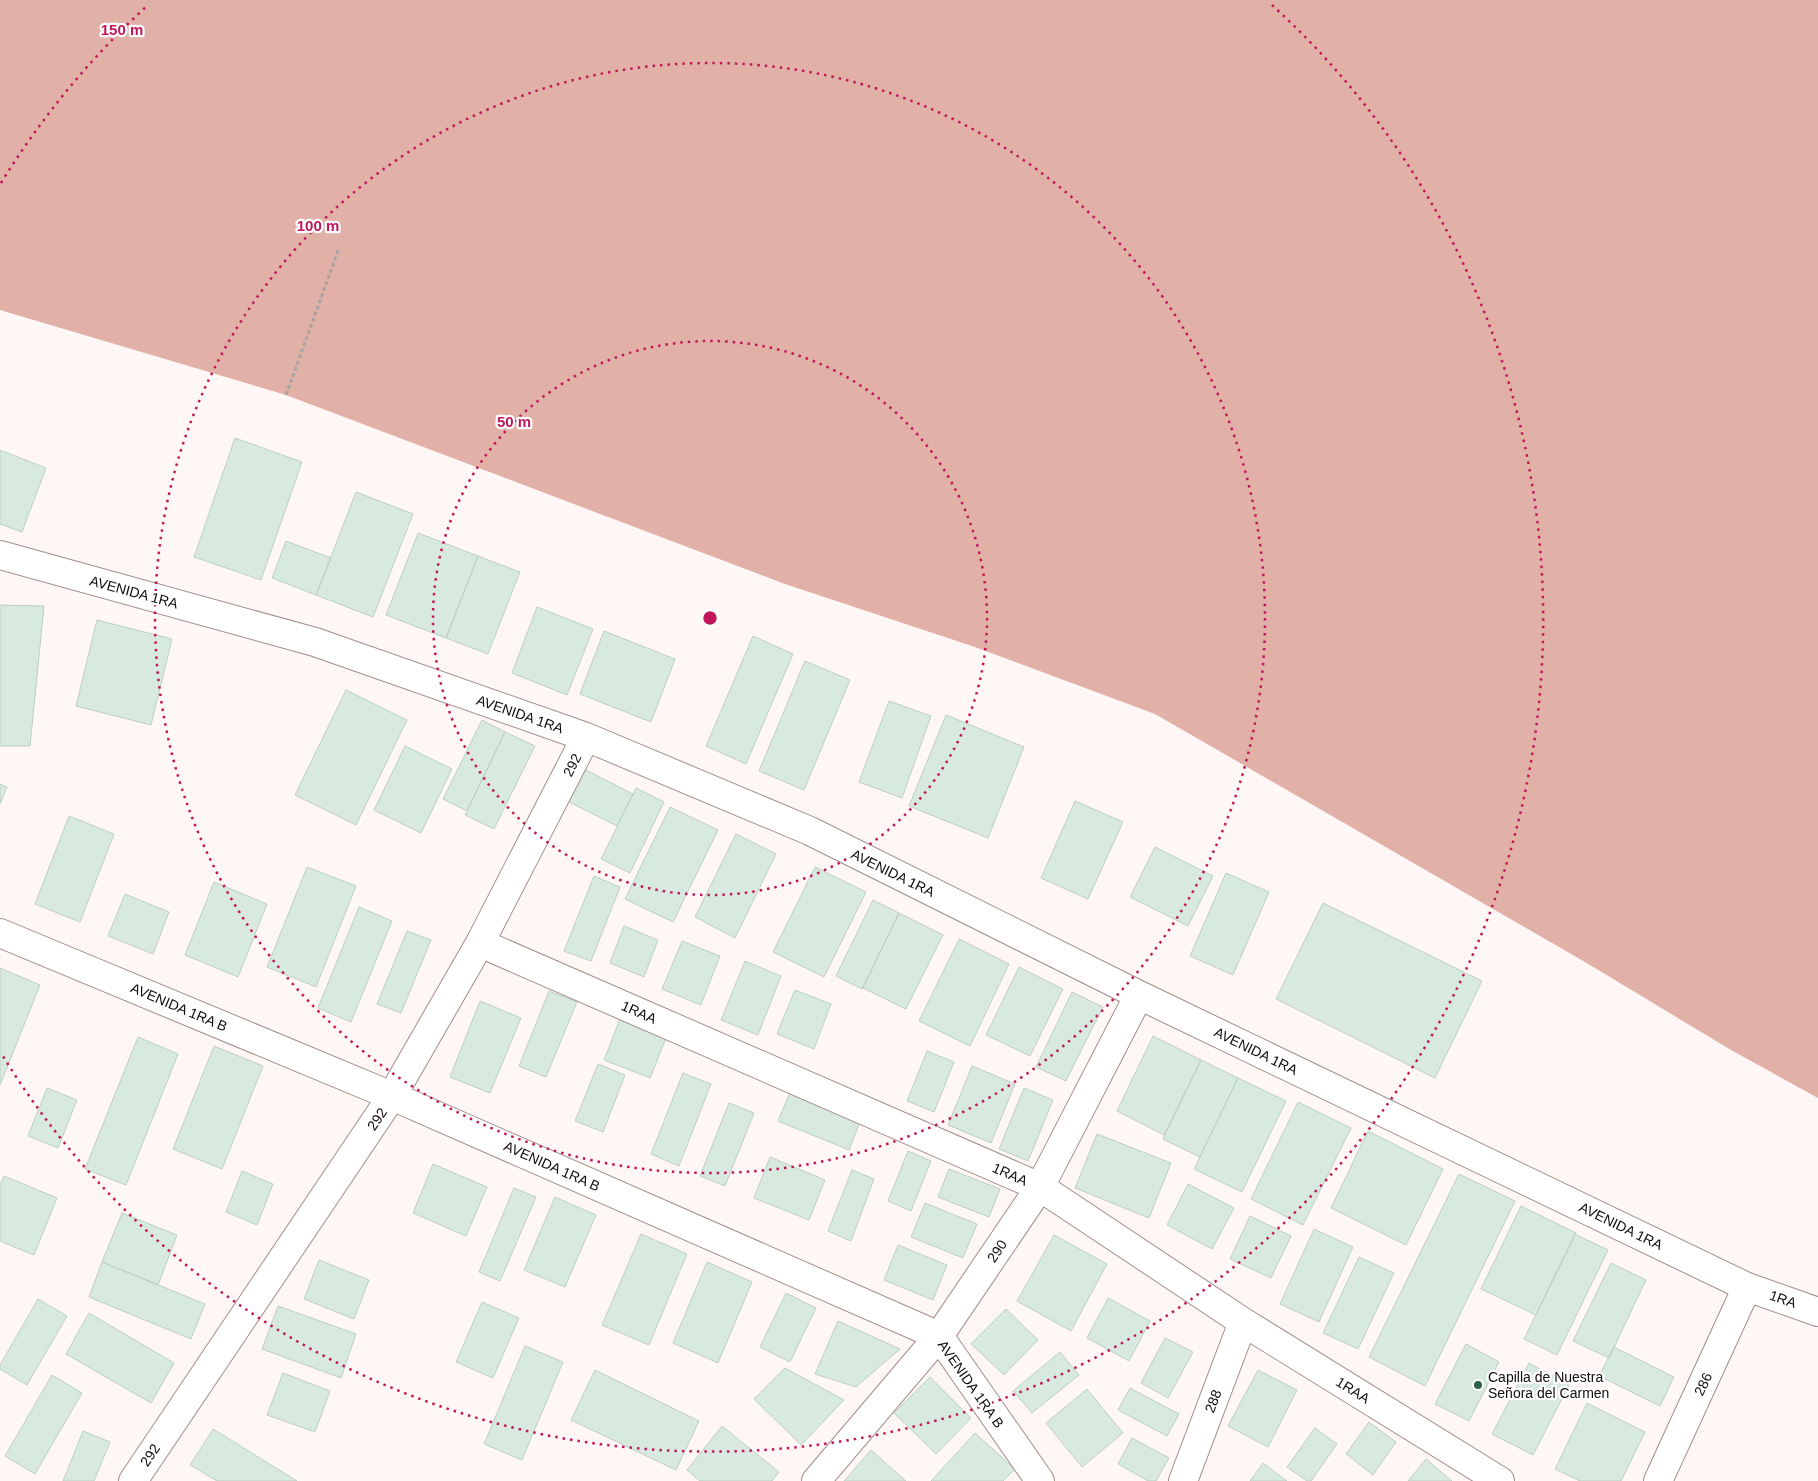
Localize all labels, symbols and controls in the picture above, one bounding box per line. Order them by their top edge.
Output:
text: 150 m [101,21,143,38]
text: 100 m [297,217,339,234]
text: 50 m [497,413,531,430]
street label: AVENIDA 1RA [88,573,181,612]
centre of rings [701,609,719,627]
street label: AVENIDA 1RA [474,692,566,737]
street label: 292 [560,751,585,779]
street label: AVENIDA 1RA [849,846,938,900]
street label: AVENIDA 1RA B [128,979,230,1035]
street label: 1RAA [619,997,660,1027]
street label: AVENIDA 1RA [1212,1024,1301,1078]
street label: 292 [364,1105,390,1133]
street label: AVENIDA 1RA B [502,1138,602,1194]
street label: 1RAA [990,1159,1031,1189]
street label: AVENIDA 1RA [1577,1199,1666,1253]
street label: 290 [984,1237,1010,1265]
street label: 1RA [1768,1287,1799,1311]
street label: AVENIDA 1RA B [935,1337,1007,1431]
place label: Capilla de Nuestra Señora del Carmen [1488,1369,1609,1401]
street label: 286 [1691,1370,1715,1398]
street label: 1RAA [1333,1374,1373,1407]
marker: Capilla de Nuestra Señora del Carmen [1472,1379,1484,1391]
street label: 288 [1201,1387,1225,1415]
street label: 292 [137,1441,163,1469]

